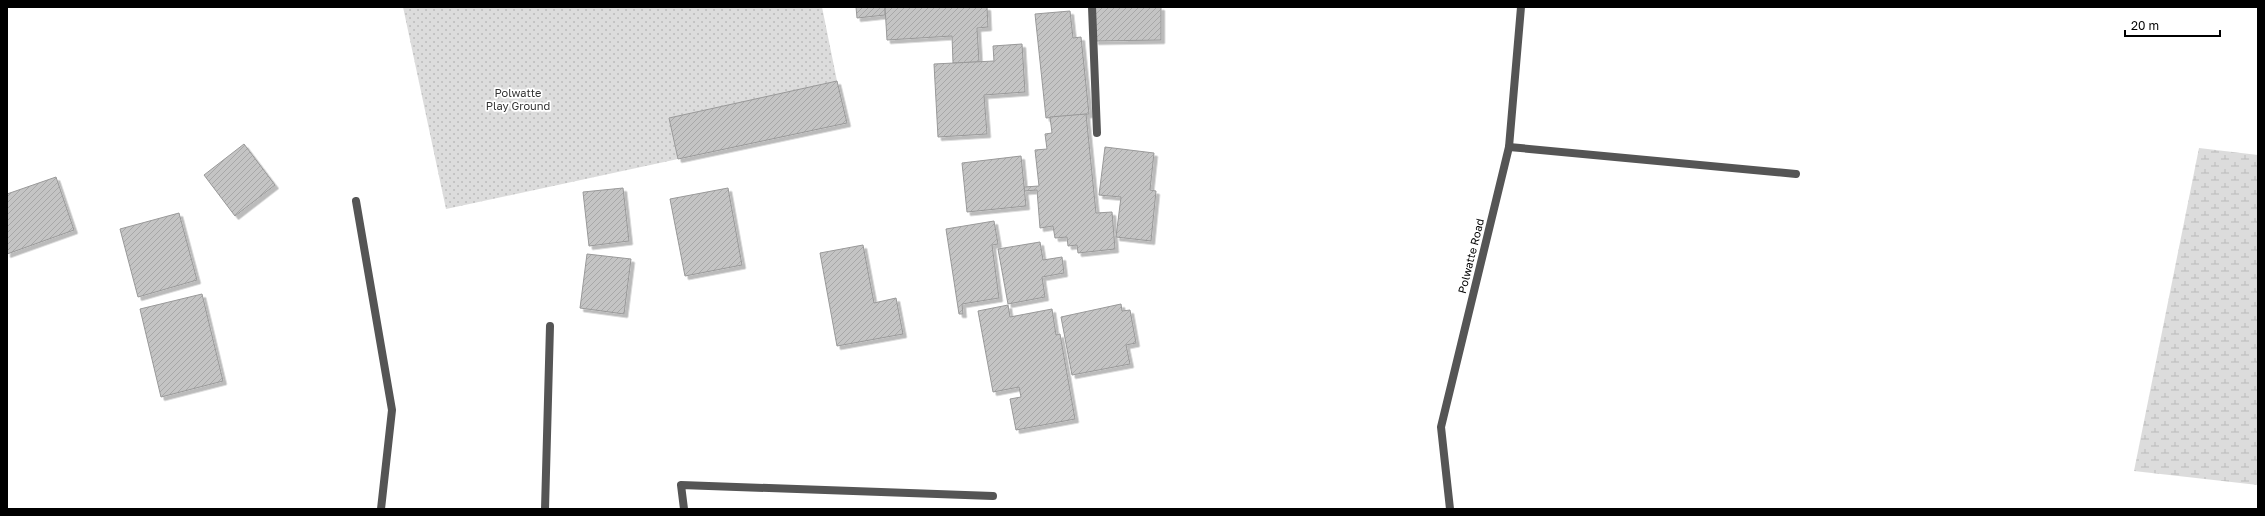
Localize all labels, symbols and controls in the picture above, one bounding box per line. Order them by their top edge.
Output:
scale bar [2125,12,2220,38]
text: 20 m [2131,18,2159,33]
park label: Polwatte Play Ground [486,86,550,112]
street label: Polwatte Road [1455,217,1486,295]

